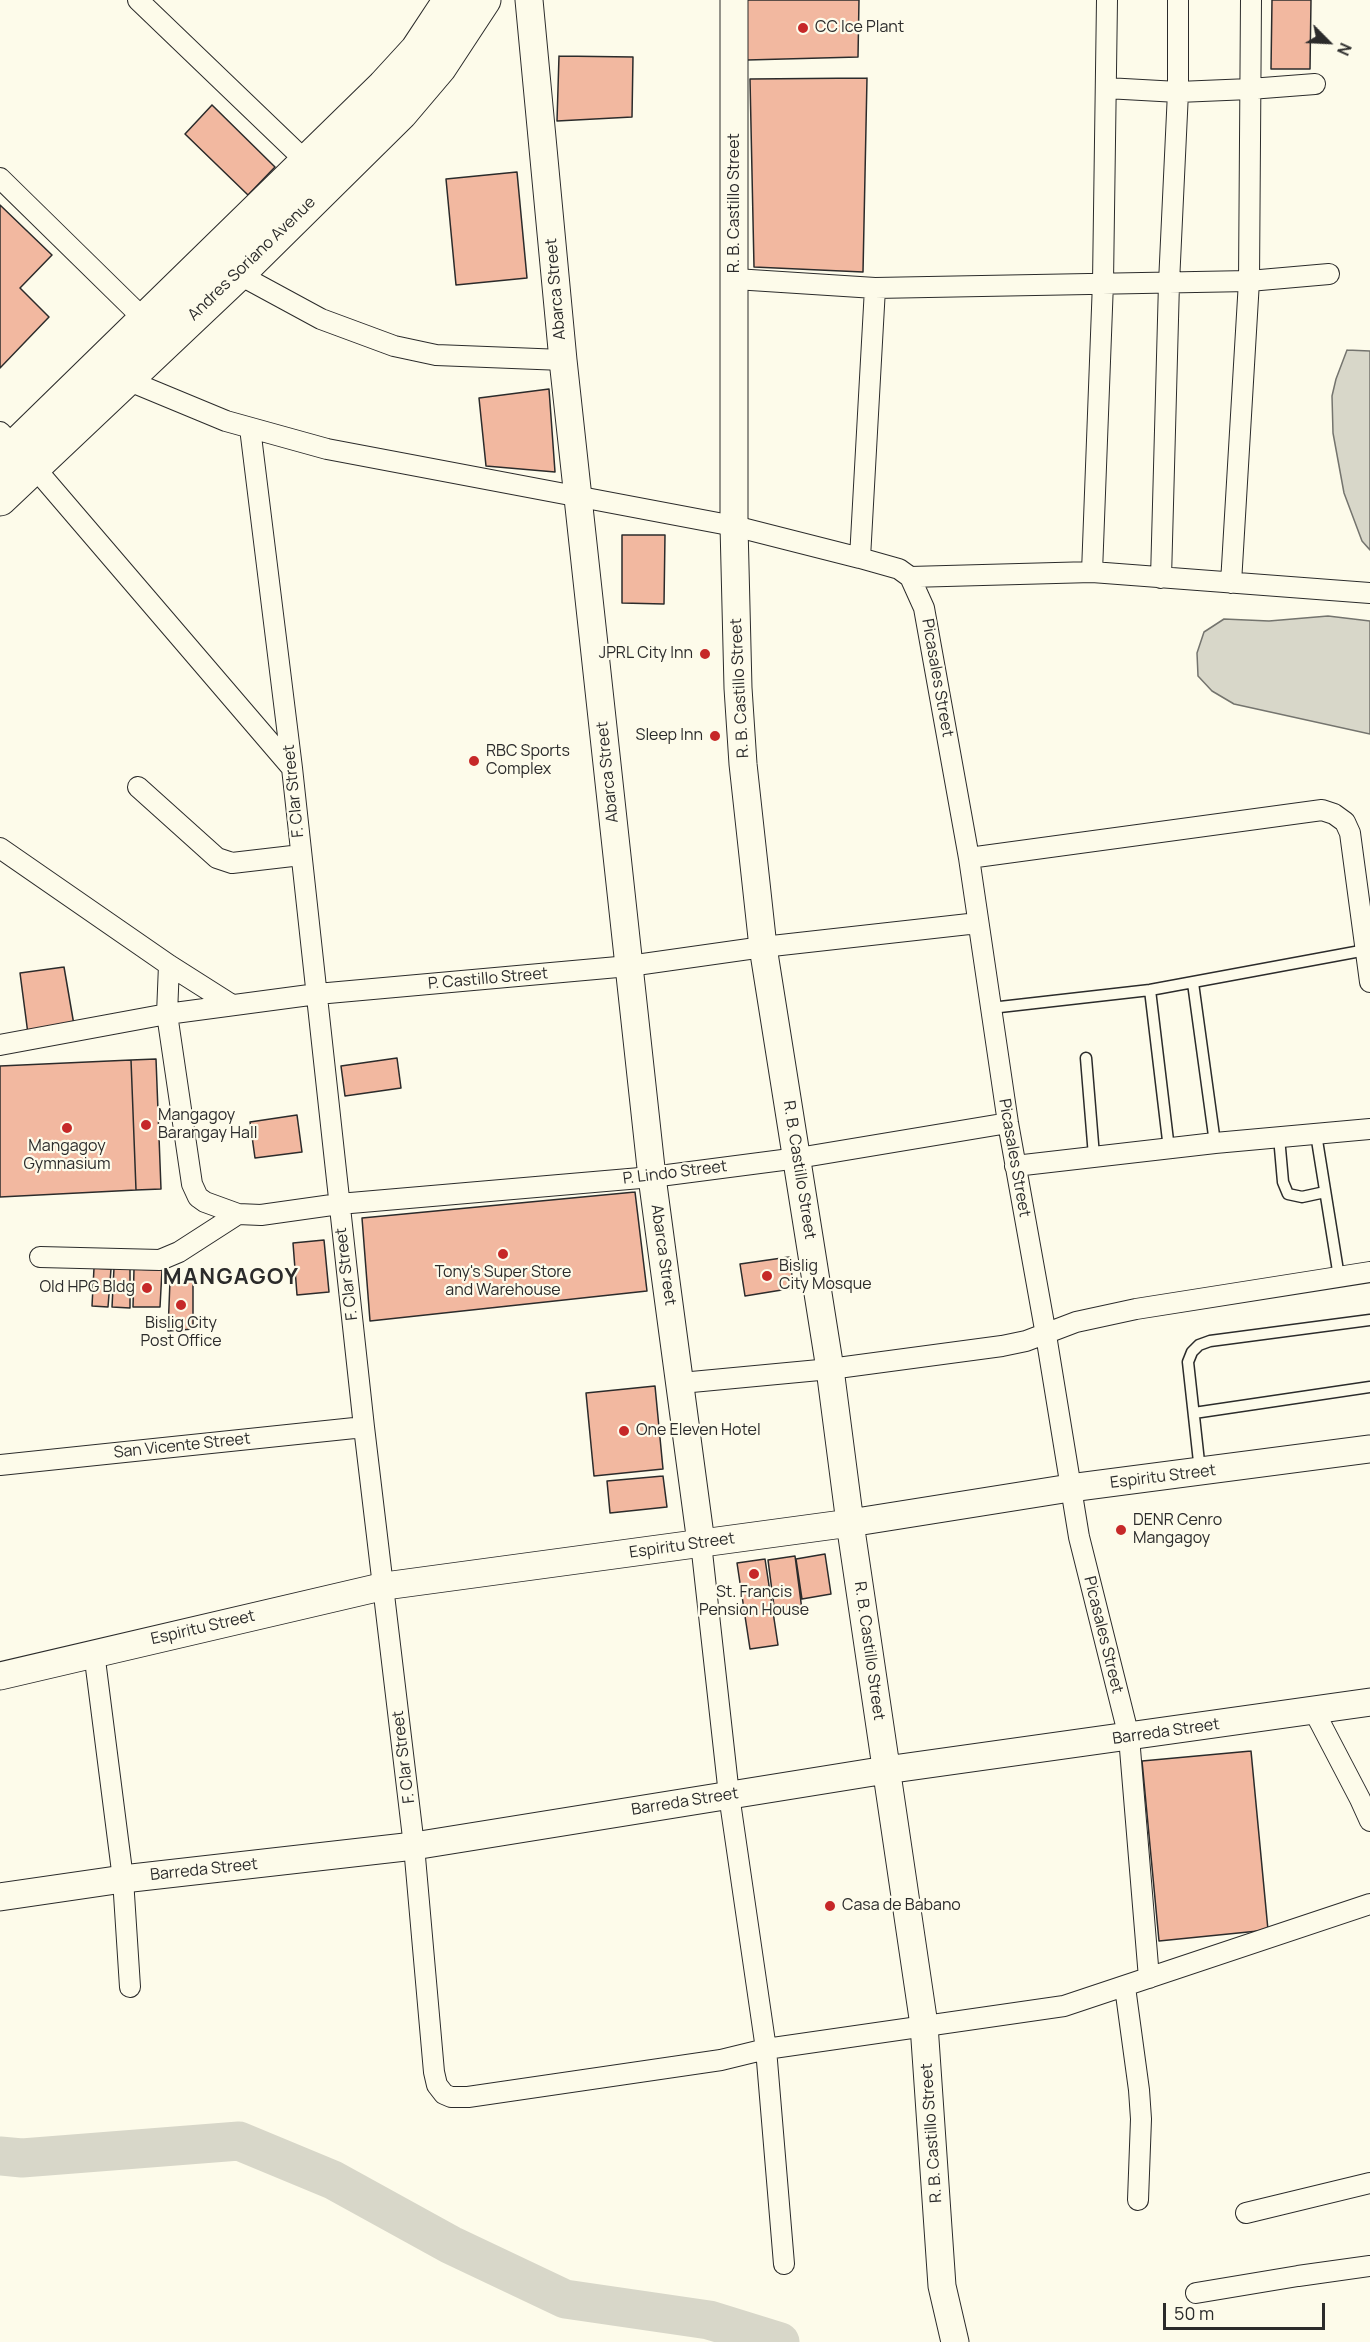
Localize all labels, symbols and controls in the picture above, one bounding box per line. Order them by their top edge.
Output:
north arrow [1298,12,1358,72]
place label: CC Ice Plant [815,18,904,38]
marker: CC Ice Plant [796,21,810,35]
text: N [1332,40,1357,59]
street label: R. B. Castillo Street [725,133,745,273]
street label: Andres Soriano Avenue [184,193,320,325]
street label: Abarca Street [542,237,570,341]
street label: Picasales Street [917,617,957,739]
street label: R. B. Castillo Street [727,618,753,758]
place label: JPRL City Inn [599,644,693,664]
marker: JPRL City Inn [698,647,712,661]
street label: Abarca Street [593,720,623,824]
place label: Sleep Inn [636,726,703,746]
marker: Sleep Inn [708,729,722,743]
place label: RBC Sports Complex [486,742,570,780]
street label: F. Clar Street [280,744,308,838]
marker: RBC Sports Complex [467,754,481,768]
street label: P. Castillo Street [427,964,549,994]
street label: Picasales Street [994,1097,1034,1219]
street label: R. B. Castillo Street [779,1099,819,1241]
place label: Mangagoy Barangay Hall [158,1106,257,1144]
marker: Mangagoy Barangay Hall [139,1118,153,1132]
marker: Mangagoy Gymnasium [60,1121,74,1135]
place label: Mangagoy Gymnasium [24,1137,110,1175]
street label: P. Lindo Street [622,1157,728,1189]
street label: Abarca Street [646,1203,680,1307]
street label: F. Clar Street [332,1226,362,1322]
marker: Tony's Super Store and Warehouse [496,1247,510,1261]
place label: Bislig City Mosque [779,1257,872,1295]
place label: Tony's Super Store and Warehouse [435,1263,571,1301]
district label: MANGAGOY [163,1265,299,1291]
marker: Bislig City Mosque [760,1269,774,1283]
place label: Old HPG Bldg [39,1278,135,1298]
marker: Old HPG Bldg [140,1281,154,1295]
marker: Bislig City Post Office [174,1298,188,1312]
place label: Bislig City Post Office [140,1314,222,1352]
place label: One Eleven Hotel [636,1421,761,1441]
marker: One Eleven Hotel [617,1424,631,1438]
street label: San Vicente Street [113,1429,251,1463]
street label: Espiritu Street [1109,1461,1217,1493]
place label: DENR Cenro Mangagoy [1133,1511,1222,1549]
marker: DENR Cenro Mangagoy [1114,1523,1128,1537]
street label: Espiritu Street [628,1529,736,1563]
marker: St. Francis Pension House [747,1567,761,1581]
street label: Picasales Street [1079,1574,1127,1696]
street label: R. B. Castillo Street [850,1580,888,1722]
place label: St. Francis Pension House [699,1583,809,1621]
street label: Espiritu Street [149,1607,257,1649]
street label: F. Clar Street [389,1709,419,1805]
street label: Barreda Street [1111,1715,1221,1749]
street label: Barreda Street [630,1784,740,1820]
street label: Barreda Street [149,1855,259,1885]
place label: Casa de Babano [842,1896,961,1916]
marker: Casa de Babano [823,1899,837,1913]
street label: R. B. Castillo Street [918,2063,946,2203]
scale bar [1166,2291,1328,2329]
text: 50 m [1174,2301,1214,2325]

